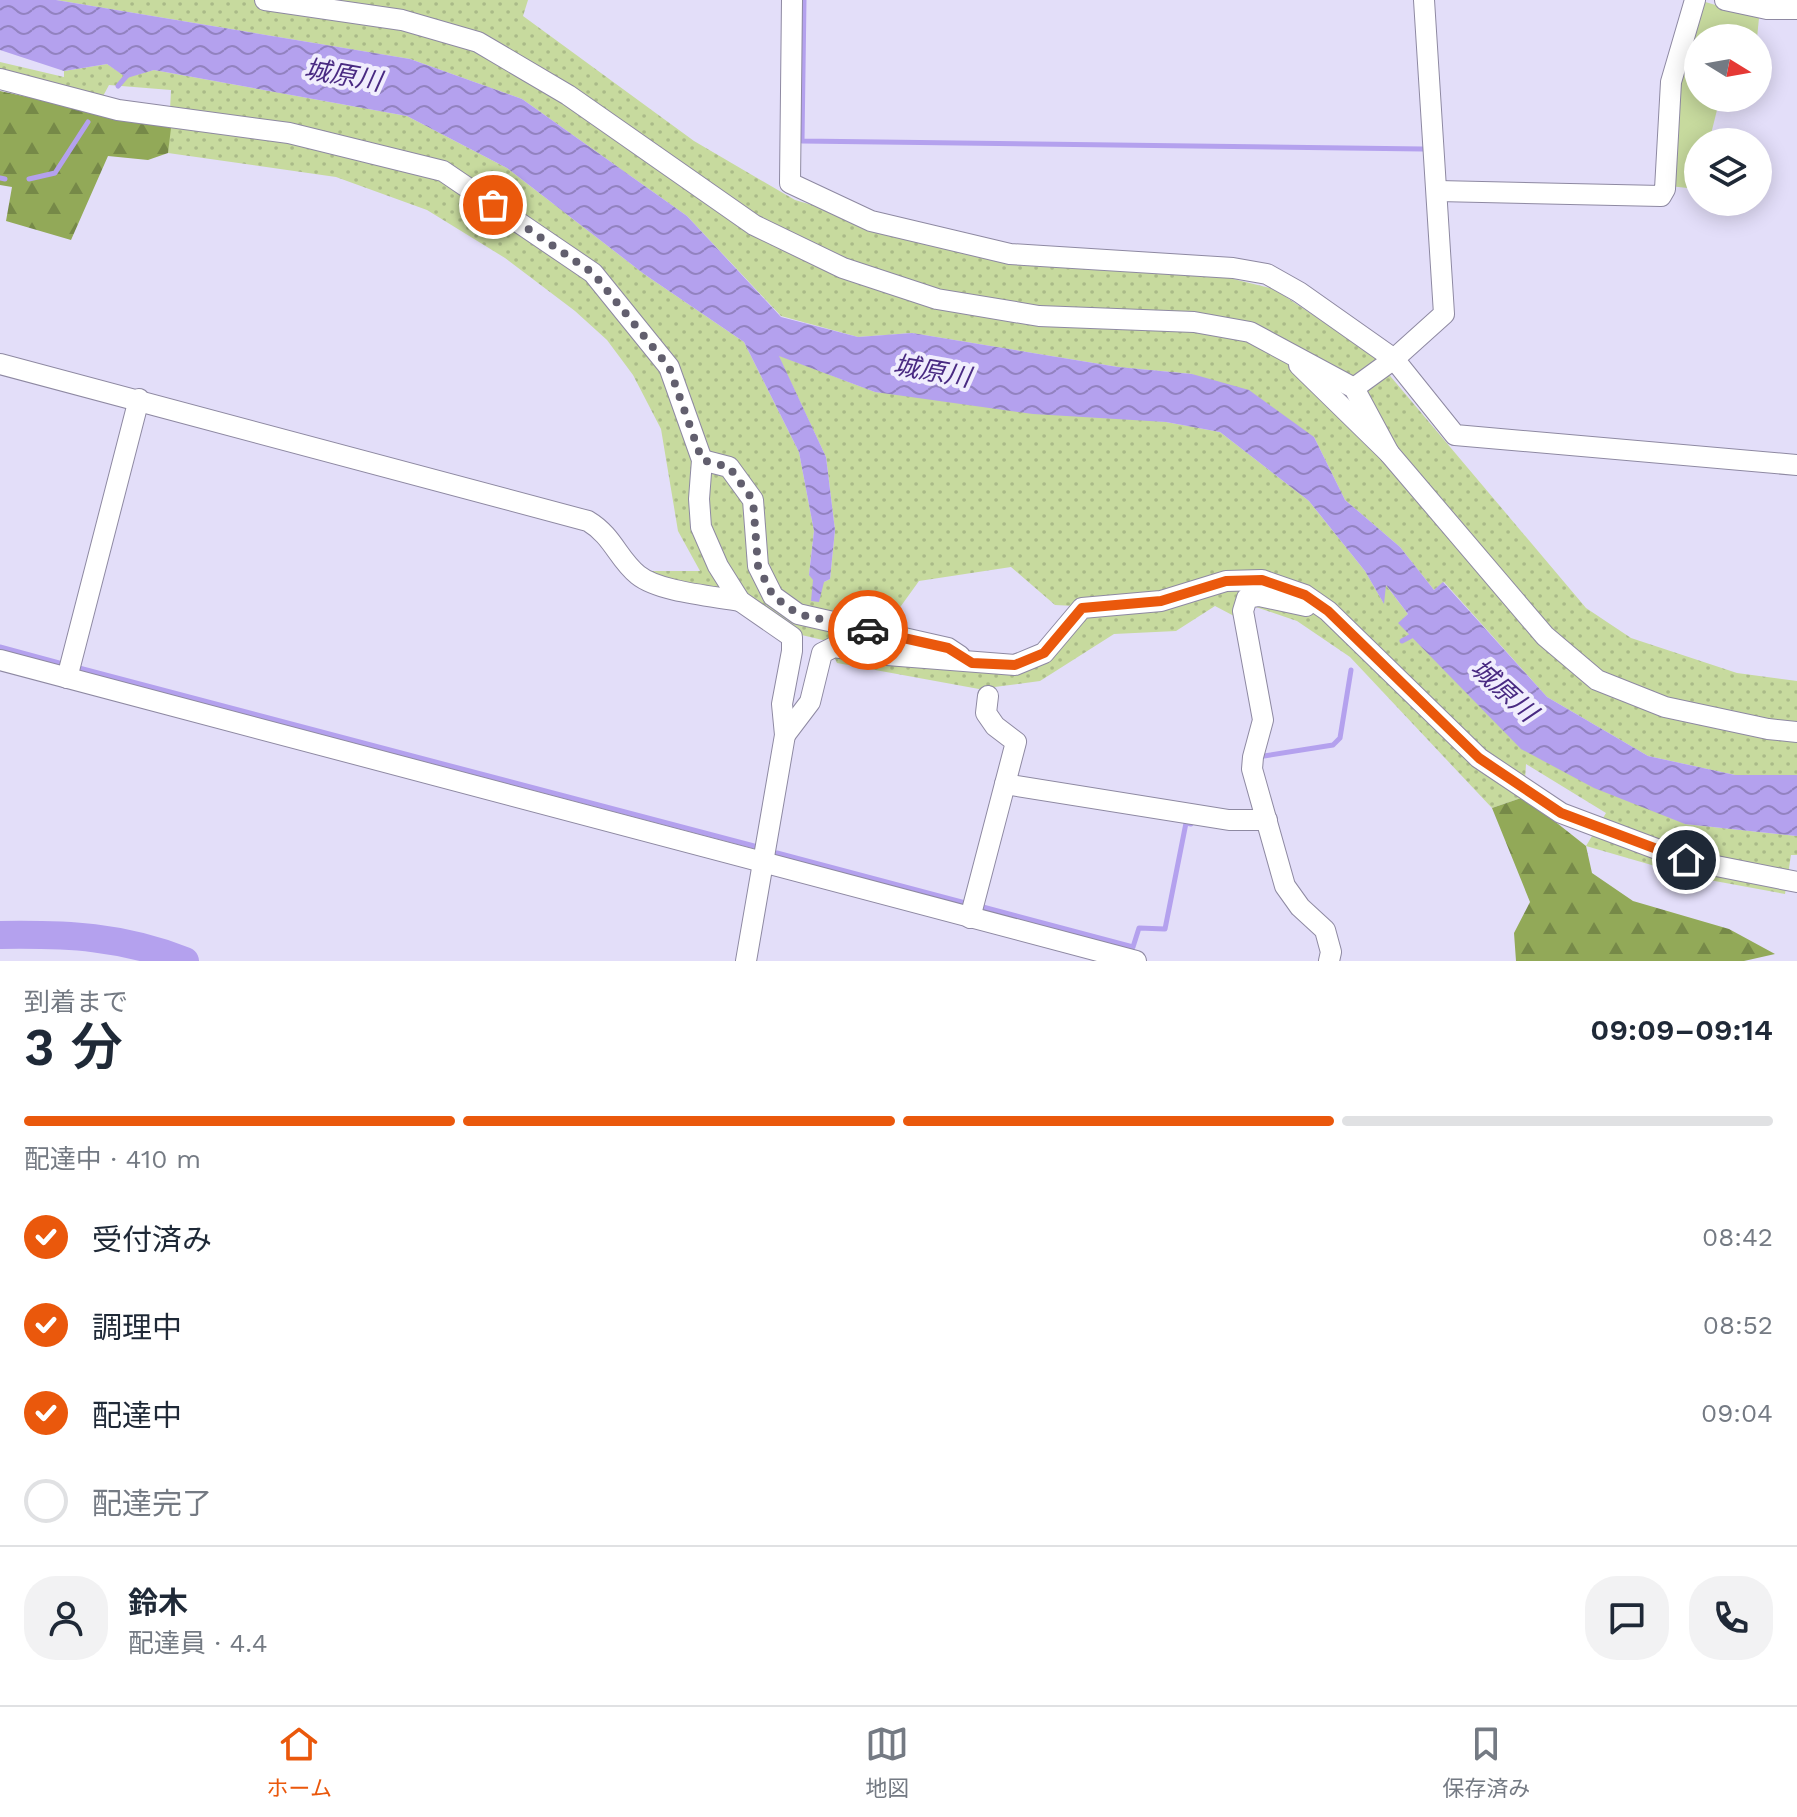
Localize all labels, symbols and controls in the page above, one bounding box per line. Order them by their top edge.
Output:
north arrow [1684,24,1772,112]
map controls [1684,24,1772,216]
water label: 城原川 [302,53,387,97]
button: layers [1684,128,1772,216]
pin [459,171,527,239]
icon: bag [471,183,515,227]
water label: 城原川 [891,349,976,393]
courier [828,590,908,670]
icon: car [846,608,890,652]
water label: 城原川 [1465,653,1545,729]
pin [1652,826,1720,894]
icon: home [1664,838,1708,882]
text: 到着まで [24,987,128,1017]
text: 09:09–09:14 [1590,1012,1773,1047]
text: 3 分 [24,1017,123,1078]
text: 配達中 · 410 m [24,1144,201,1174]
icon: check [24,1215,68,1259]
text: 受付済み [92,1222,212,1257]
text: 08:42 [1702,1222,1773,1252]
icon: check [24,1303,68,1347]
text: 調理中 [92,1310,182,1345]
text: 08:52 [1703,1310,1773,1340]
icon: check [24,1391,68,1435]
text: 配達中 [92,1398,182,1433]
text: 09:04 [1701,1398,1773,1428]
text: 配達完了 [92,1486,212,1521]
button: person [24,1576,108,1660]
button: chat [1585,1576,1669,1660]
button: phone [1689,1576,1773,1660]
text: 鈴木 [128,1585,188,1620]
text: 配達員 · 4.4 [128,1628,268,1658]
tab: ホーム [267,1722,332,1802]
tab: 地図 [865,1722,909,1802]
tab: 保存済み [1442,1722,1530,1802]

